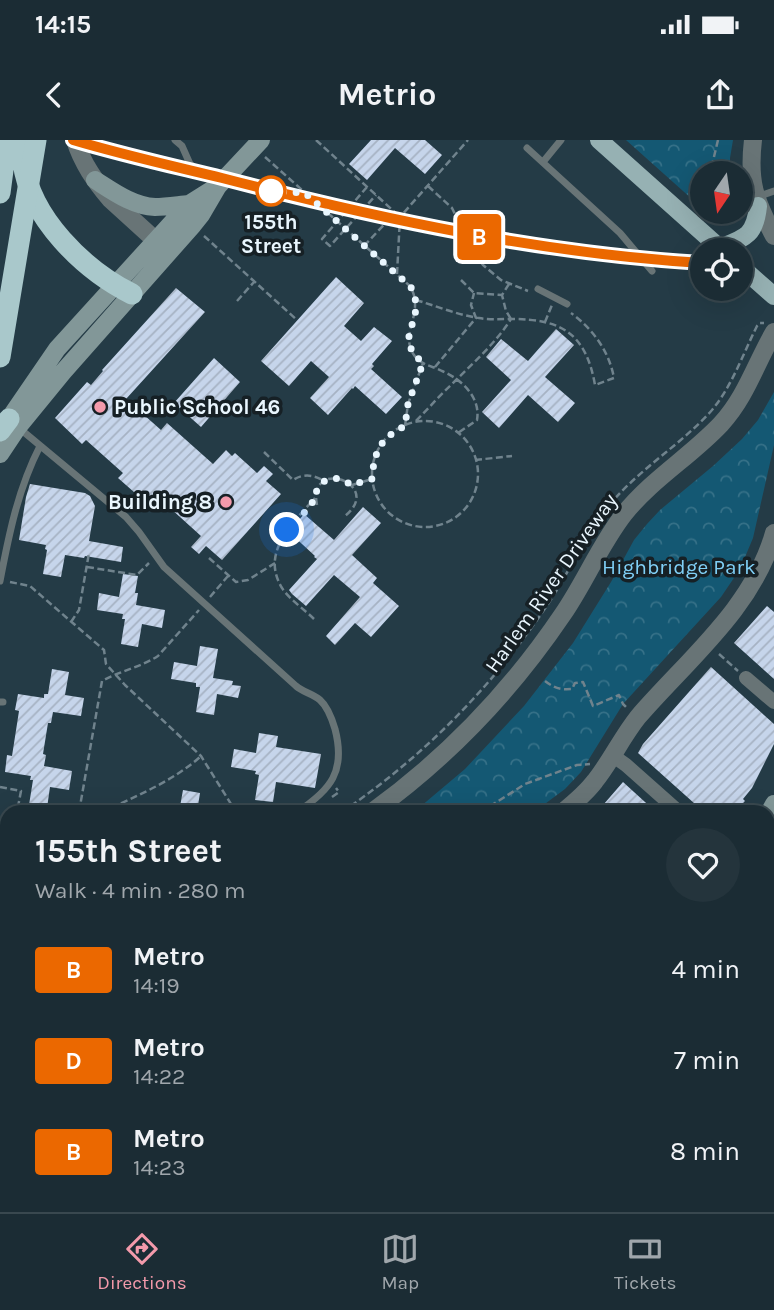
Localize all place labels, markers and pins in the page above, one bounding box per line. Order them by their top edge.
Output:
marker: 155th Street [256,176,286,206]
place label: 155th Street [241,210,301,258]
place label: Public School 46 [114,395,280,419]
marker: Public School 46 [92,399,108,415]
place label: Building 8 [108,490,212,514]
marker: Building 8 [218,494,234,510]

